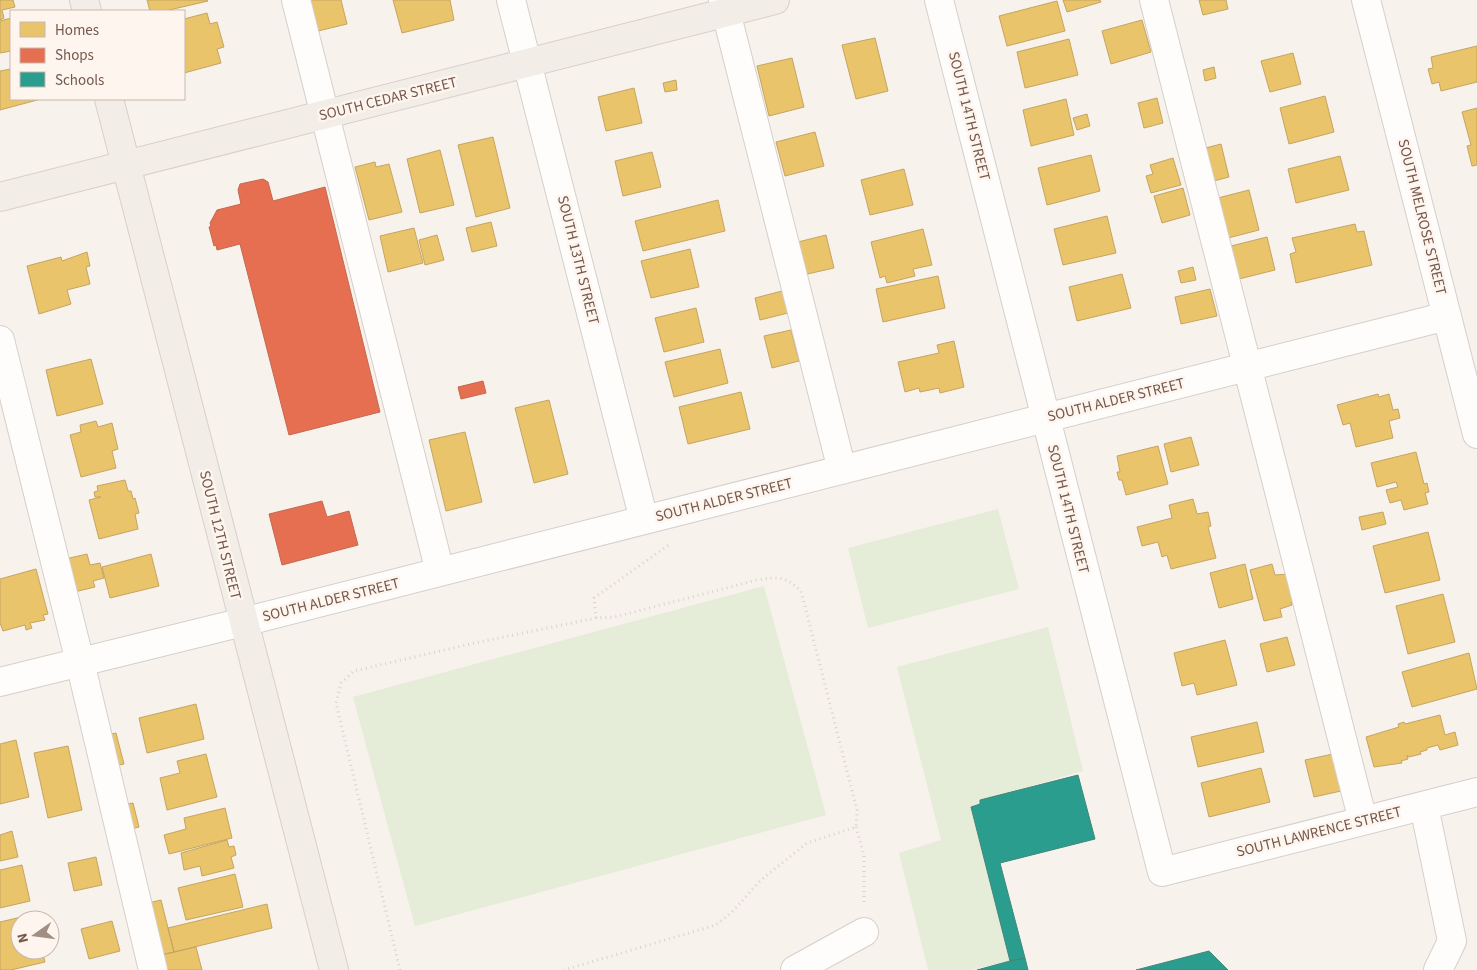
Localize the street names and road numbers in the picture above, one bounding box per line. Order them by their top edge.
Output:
street label: SOUTH 14TH STREET [943,49,995,183]
street label: SOUTH CEDAR STREET [317,72,459,126]
street label: SOUTH MELROSE STREET [1392,137,1452,297]
street label: SOUTH 13TH STREET [552,193,604,327]
street label: SOUTH ALDER STREET [1045,373,1187,427]
street label: SOUTH 14TH STREET [1042,442,1094,576]
street label: SOUTH 12TH STREET [194,468,246,602]
street label: SOUTH ALDER STREET [653,473,795,527]
street label: SOUTH ALDER STREET [260,573,402,627]
street label: SOUTH LAWRENCE STREET [1234,801,1404,863]

